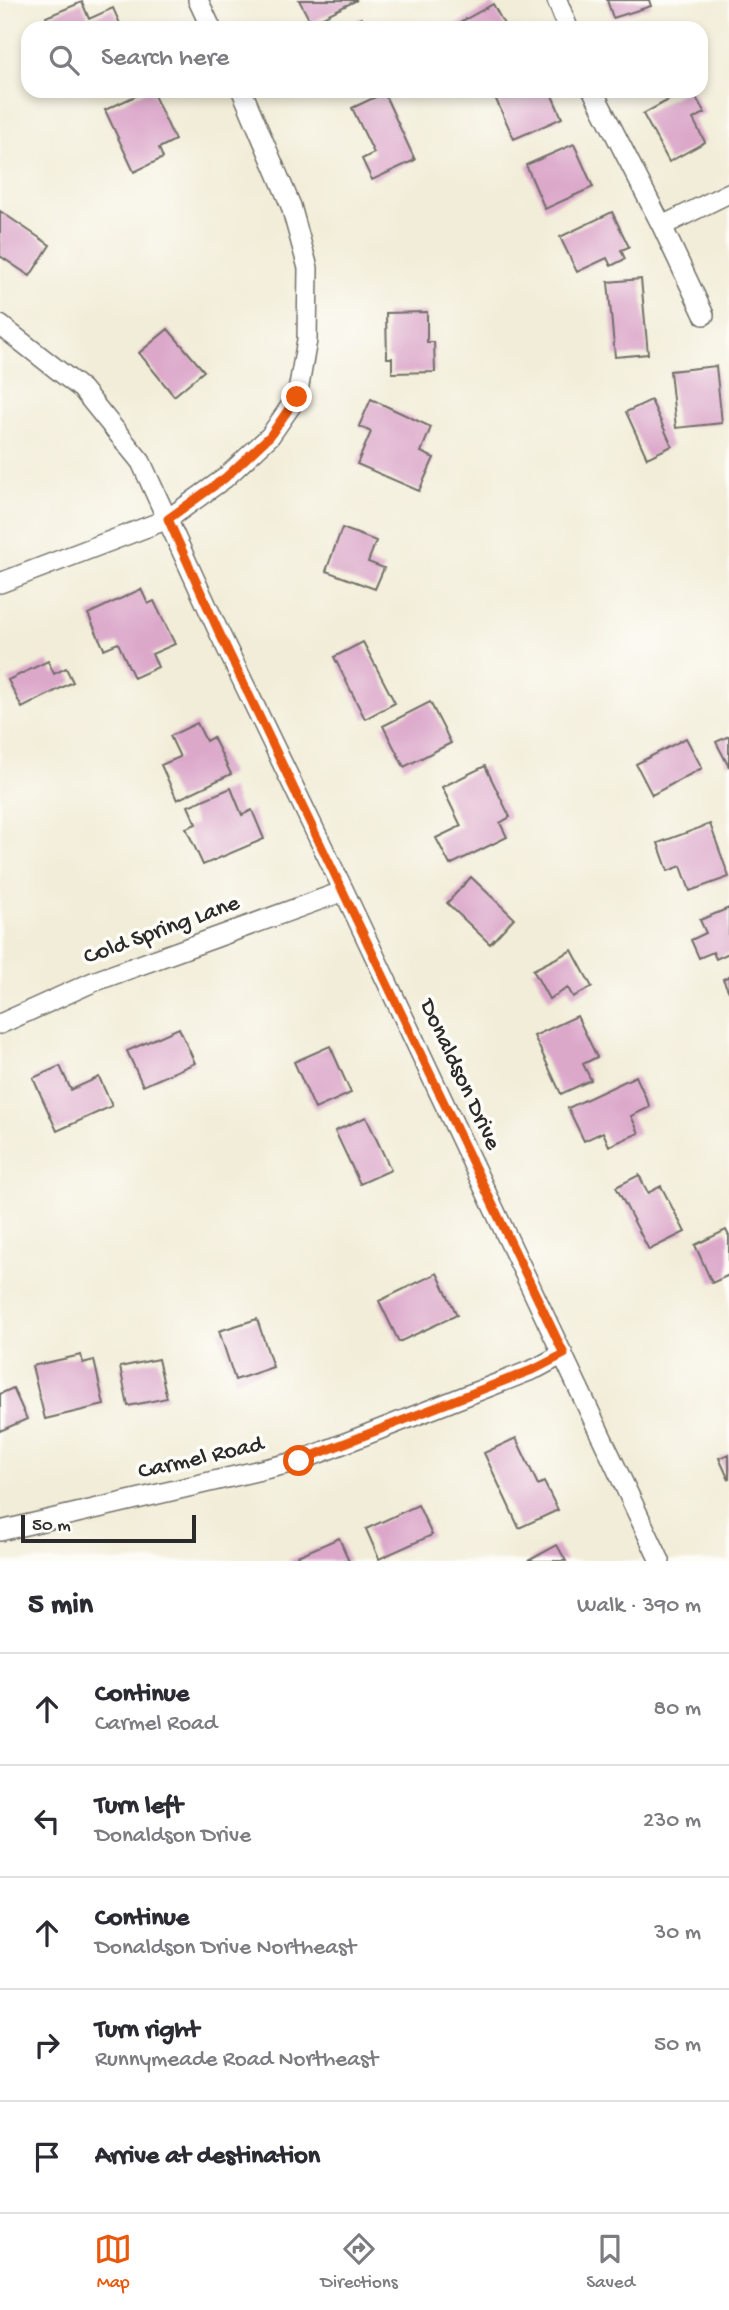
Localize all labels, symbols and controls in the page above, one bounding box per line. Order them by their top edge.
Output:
search box [21,21,708,98]
icon: search [45,41,83,79]
text: Search here [101,44,229,75]
route end [281,381,312,412]
street label: Cold Spring Lane [80,889,244,973]
street label: Donaldson Drive [411,993,507,1155]
street label: Carmel Road [136,1430,268,1487]
route start [283,1445,314,1476]
scale bar [21,1512,196,1544]
text: 50 m [32,1515,71,1538]
text: 5 min [28,1589,93,1624]
text: Walk · 390 m [577,1593,701,1620]
text: Continue [95,1680,189,1711]
icon: ahead [28,1690,66,1728]
text: 80 m [654,1696,701,1723]
text: Carmel Road [95,1711,217,1738]
text: Turn left [95,1792,183,1823]
icon: left [28,1802,66,1840]
text: 230 m [643,1808,701,1835]
text: Donaldson Drive [95,1823,251,1850]
text: Continue [95,1904,189,1935]
icon: ahead [28,1914,66,1952]
text: 30 m [654,1920,701,1947]
text: Donaldson Drive Northeast [95,1935,356,1962]
text: Turn right [95,2016,199,2047]
icon: right [28,2026,66,2064]
text: 50 m [654,2032,701,2059]
text: Runnymeade Road Northeast [95,2047,378,2074]
icon: arrive [28,2138,66,2176]
text: Arrive at destination [95,2142,320,2173]
tab: Map [94,2230,132,2295]
tab: Directions [321,2230,398,2295]
tab: Saved [586,2230,635,2295]

